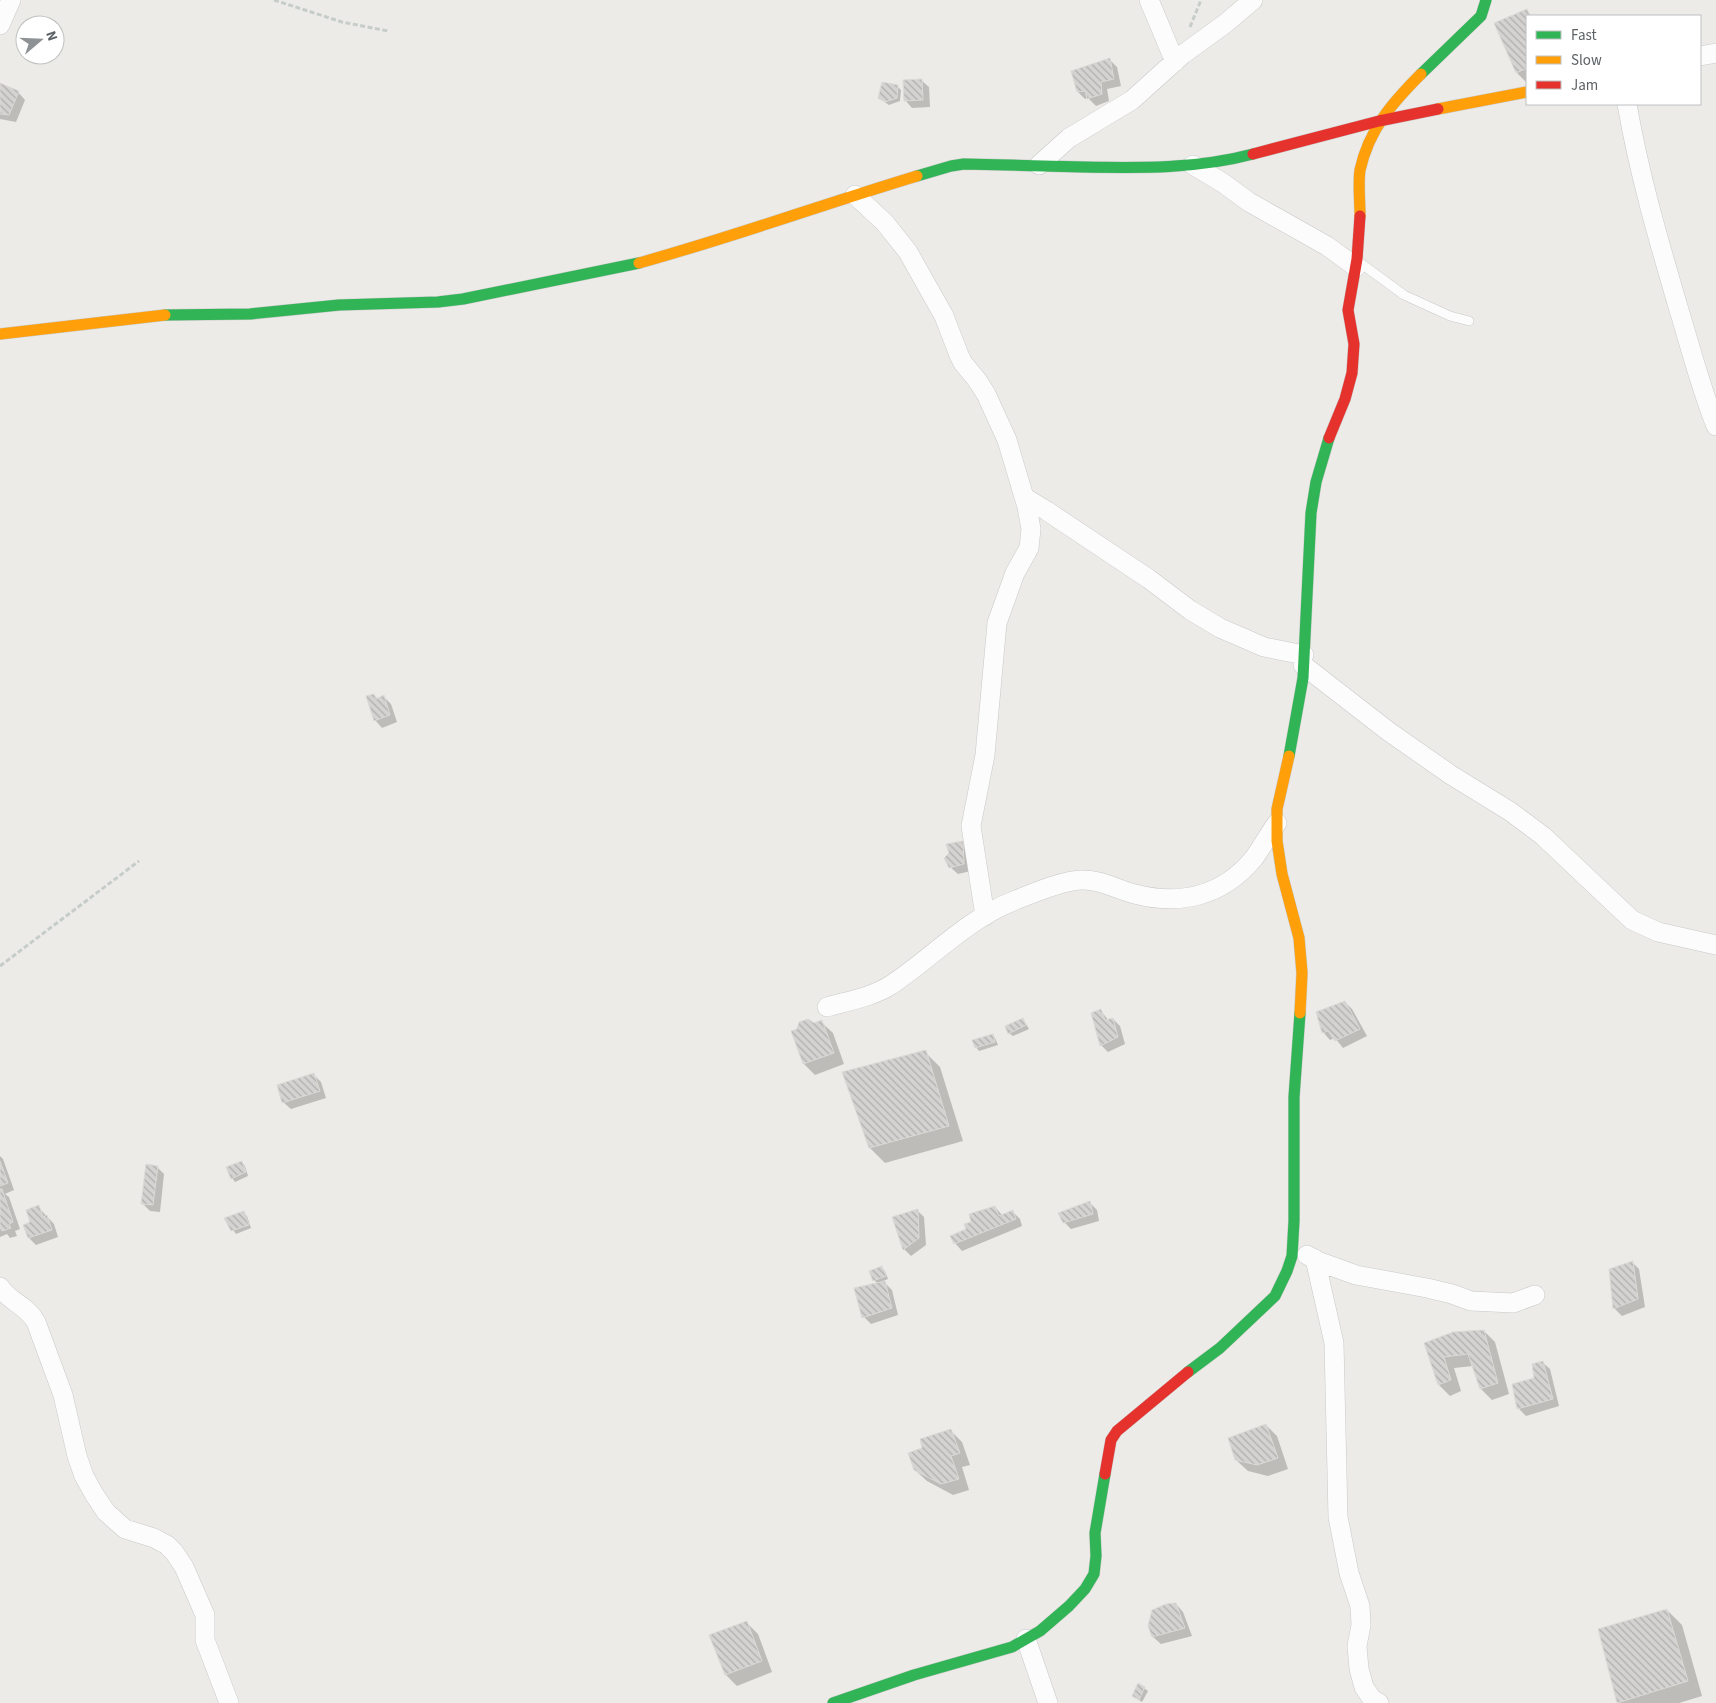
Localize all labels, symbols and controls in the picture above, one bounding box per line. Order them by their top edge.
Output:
north arrow [15,15,65,65]
legend [1526,15,1701,105]
text: Fast [1571,25,1597,46]
text: N [40,28,62,44]
text: Slow [1571,50,1602,71]
text: Jam [1571,75,1598,96]

